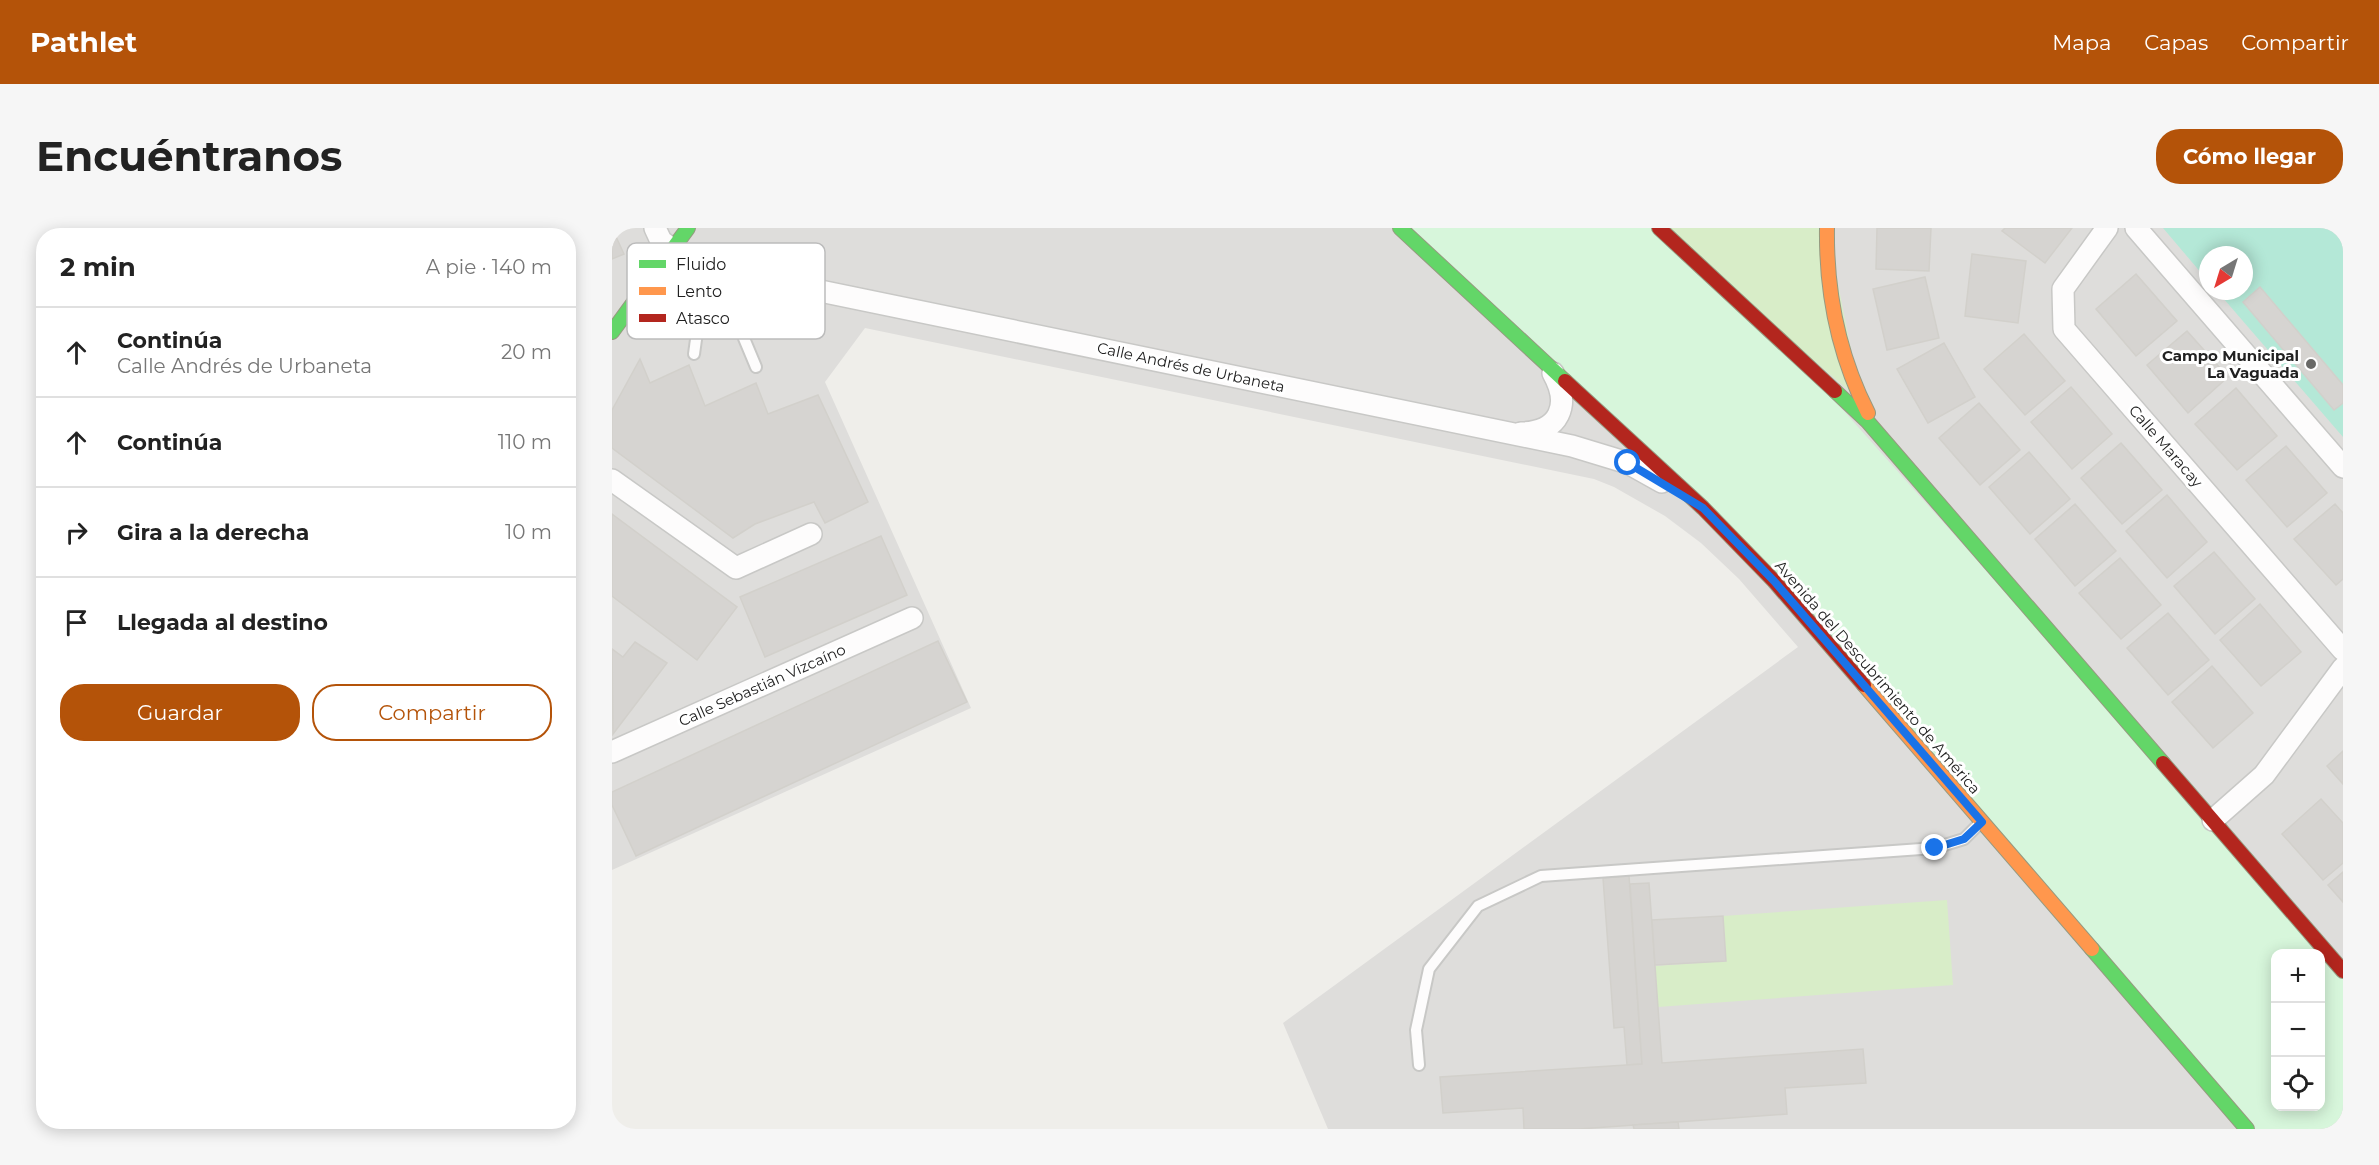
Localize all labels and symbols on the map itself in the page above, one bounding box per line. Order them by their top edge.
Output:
legend [627,243,825,339]
north arrow [2199,246,2253,300]
text: Fluido [676,255,726,274]
text: Lento [676,282,722,301]
text: Atasco [676,309,730,328]
street label: Calle Andrés de Urbaneta [1095,338,1287,396]
place label: Campo Municipal La Vaguada [2162,346,2299,382]
marker: Campo Municipal La Vaguada [2304,357,2318,371]
street label: Calle Maracay [2125,401,2208,492]
route start [1614,449,1640,475]
street label: Avenida del Descubrimiento de América [1771,556,1985,798]
street label: Calle Sebastián Vizcaíno [676,640,848,730]
route end [1921,834,1947,860]

